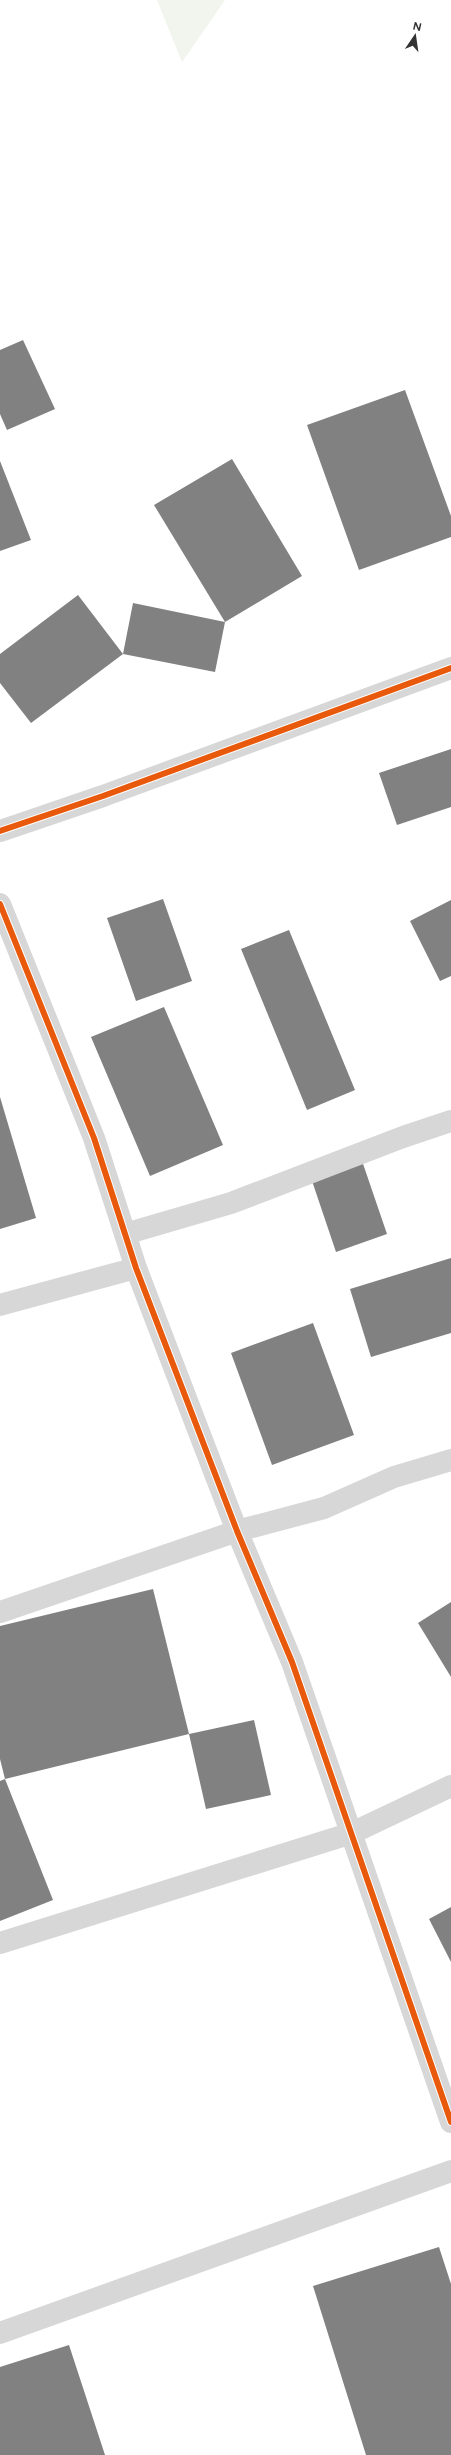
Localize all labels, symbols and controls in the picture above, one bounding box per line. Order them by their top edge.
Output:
north arrow [395,16,435,56]
text: N [412,19,423,34]

